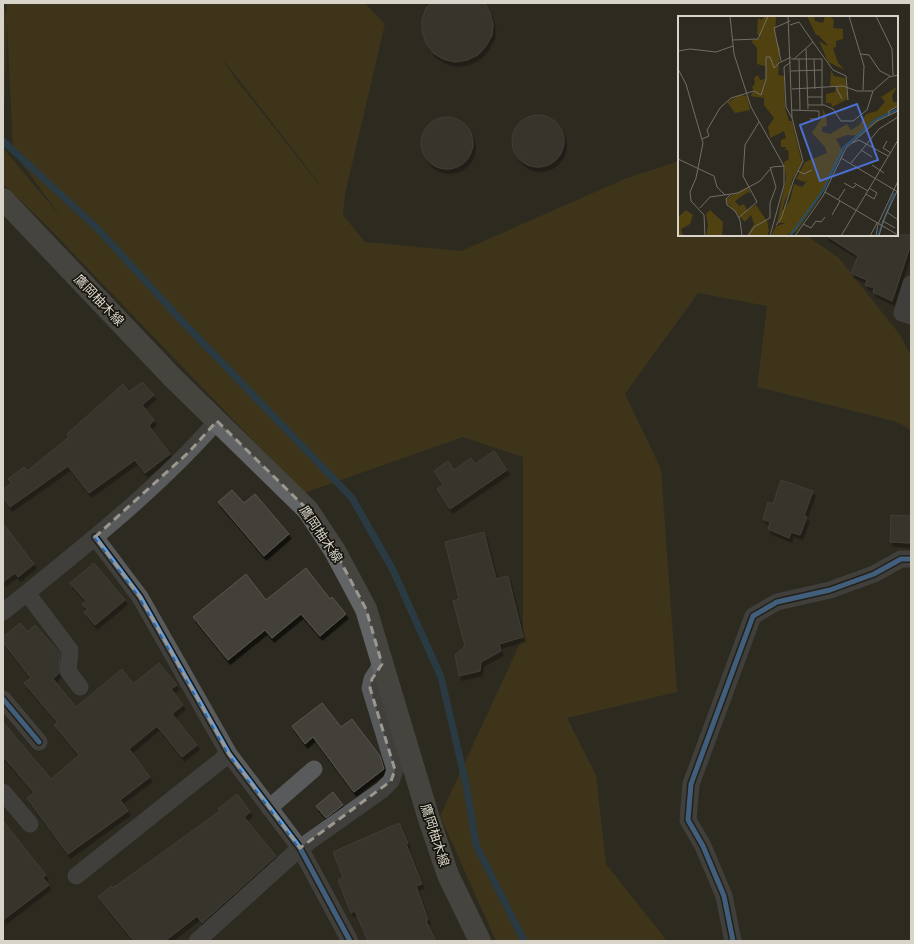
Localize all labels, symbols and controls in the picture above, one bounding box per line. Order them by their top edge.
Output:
inset map [678,16,898,236]
street label: 鷹岡柚木線 [71,271,127,329]
street label: 鷹岡柚木線 [297,503,345,565]
street label: 鷹岡柚木線 [418,802,452,868]

